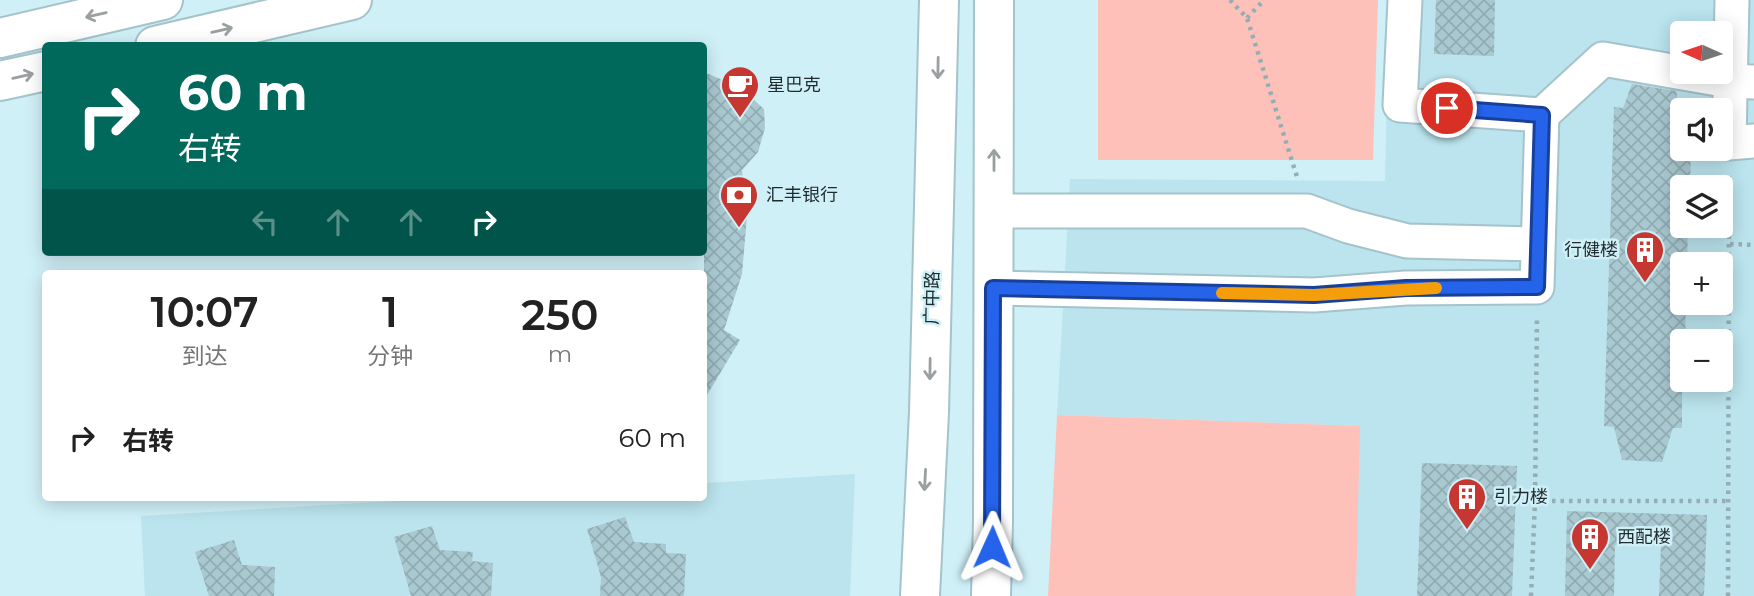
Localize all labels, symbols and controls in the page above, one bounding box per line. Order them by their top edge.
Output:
one-way arrow [85,9,108,23]
north arrow [1670,21,1732,84]
map controls [1670,21,1733,392]
one-way arrow [210,23,233,37]
one-way arrow [931,56,944,79]
text: 60 m [178,63,308,122]
cafe icon: 星巴克 [719,64,761,119]
one-way arrow [11,69,34,82]
icon: right [63,70,154,161]
place label: 星巴克 [767,74,821,96]
pin [1417,78,1477,138]
icon: arrive [1428,89,1466,127]
button: sound [1670,98,1733,161]
text: 右转 [178,129,242,168]
one-way arrow [987,149,1001,172]
bank icon: 汇丰银行 [718,174,760,229]
button: layers [1670,175,1733,238]
place label: 汇丰银行 [766,184,838,206]
icon: left [246,203,284,241]
icon: ahead [319,203,357,241]
icon: ahead [392,203,430,241]
icon: right [465,203,503,241]
building icon: 行健楼 [1624,229,1666,284]
place label: 行健楼 [1564,239,1618,261]
button: + [1670,252,1733,315]
street label: 广中路 [921,271,943,325]
text: 10:07 [150,286,259,338]
text: 1 [382,286,398,338]
text: 250 [521,289,599,341]
button: − [1670,329,1733,392]
text: m [548,340,572,368]
text: 到达 [181,342,227,370]
text: 分钟 [367,342,413,370]
one-way arrow [923,357,937,380]
icon: right [63,419,101,457]
text: 60 m [619,422,686,454]
text: 右转 [122,425,174,457]
one-way arrow [919,468,932,491]
building icon: 引力楼 [1446,476,1488,531]
place label: 引力楼 [1494,486,1548,508]
position arrow [955,510,1029,584]
building icon: 西配楼 [1569,516,1611,571]
place label: 西配楼 [1617,526,1671,548]

